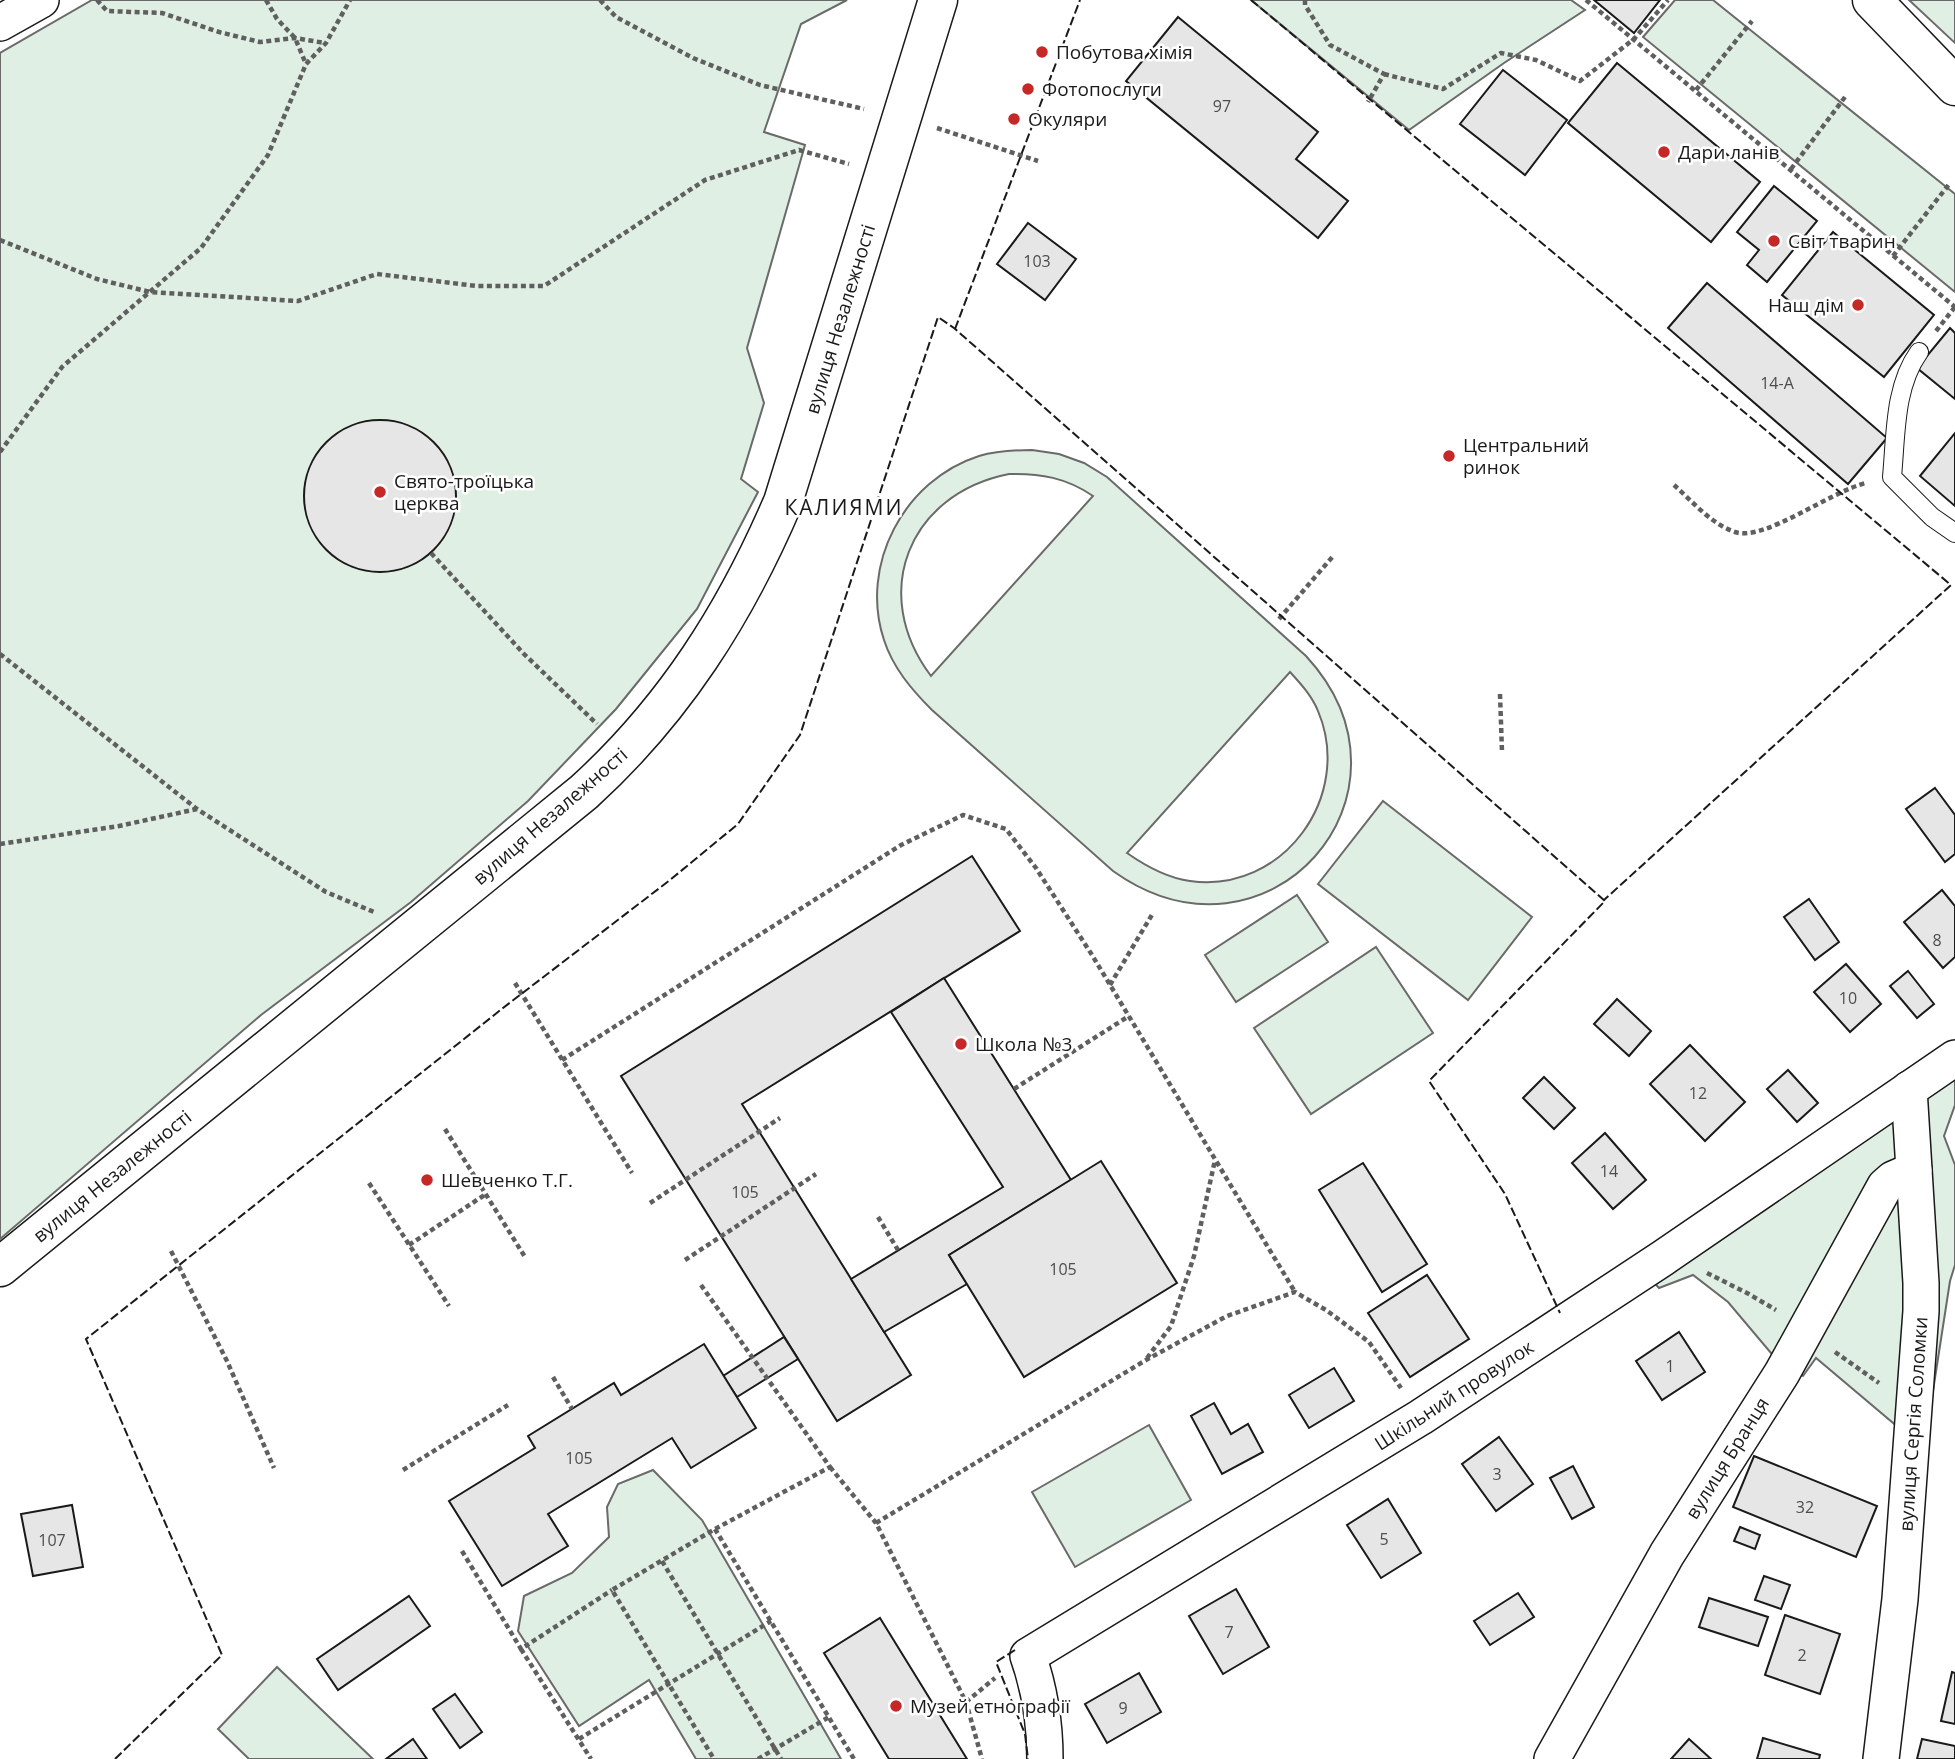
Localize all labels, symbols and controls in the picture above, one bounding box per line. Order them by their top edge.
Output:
place label: Побутова хімія [1056,39,1193,65]
marker: Побутова хімія [1034,44,1050,60]
place label: Фотопослуги [1042,76,1162,102]
marker: Фотопослуги [1020,81,1036,97]
house number: 97 [1213,95,1231,117]
place label: Окуляри [1028,106,1107,132]
marker: Окуляри [1006,111,1022,127]
place label: Дари ланів [1678,139,1779,165]
marker: Дари ланів [1656,144,1672,160]
street label: вулиця Незалежності [799,221,881,417]
place label: Світ тварин [1788,228,1896,254]
marker: Світ тварин [1766,233,1782,249]
house number: 103 [1023,250,1051,272]
place label: Наш дім [1768,292,1844,318]
marker: Наш дім [1850,297,1866,313]
house number: 14-А [1760,372,1795,394]
place label: Центральний ринок [1463,432,1589,480]
marker: Центральний ринок [1441,448,1457,464]
place label: Свято-троїцька церква [394,468,534,516]
marker: Свято-троїцька церква [372,484,388,500]
district label: КАЛИЯМИ [785,493,903,521]
street label: вулиця Незалежності [467,742,633,890]
house number: 8 [1932,929,1942,951]
house number: 10 [1839,987,1857,1009]
place label: Школа №3 [975,1031,1072,1057]
marker: Школа №3 [953,1036,969,1052]
house number: 12 [1689,1082,1707,1104]
street label: вулиця Незалежності [27,1104,197,1248]
house number: 14 [1600,1160,1618,1182]
place label: Шевченко Т.Г. [441,1167,573,1193]
marker: Шевченко Т.Г. [419,1172,435,1188]
house number: 105 [731,1181,759,1203]
house number: 105 [1049,1258,1077,1280]
street label: вулиця Сергія Соломки [1893,1316,1933,1532]
street label: Шкільний провулок [1369,1334,1539,1456]
house number: 1 [1665,1355,1675,1377]
street label: вулиця Бранця [1679,1392,1775,1524]
house number: 105 [565,1447,593,1469]
house number: 3 [1492,1463,1502,1485]
house number: 32 [1796,1496,1814,1518]
house number: 5 [1379,1528,1389,1550]
house number: 107 [38,1529,66,1551]
house number: 7 [1224,1621,1234,1643]
house number: 2 [1797,1644,1807,1666]
place label: Музей етнографії [910,1693,1071,1719]
house number: 9 [1118,1697,1128,1719]
marker: Музей етнографії [888,1698,904,1714]

